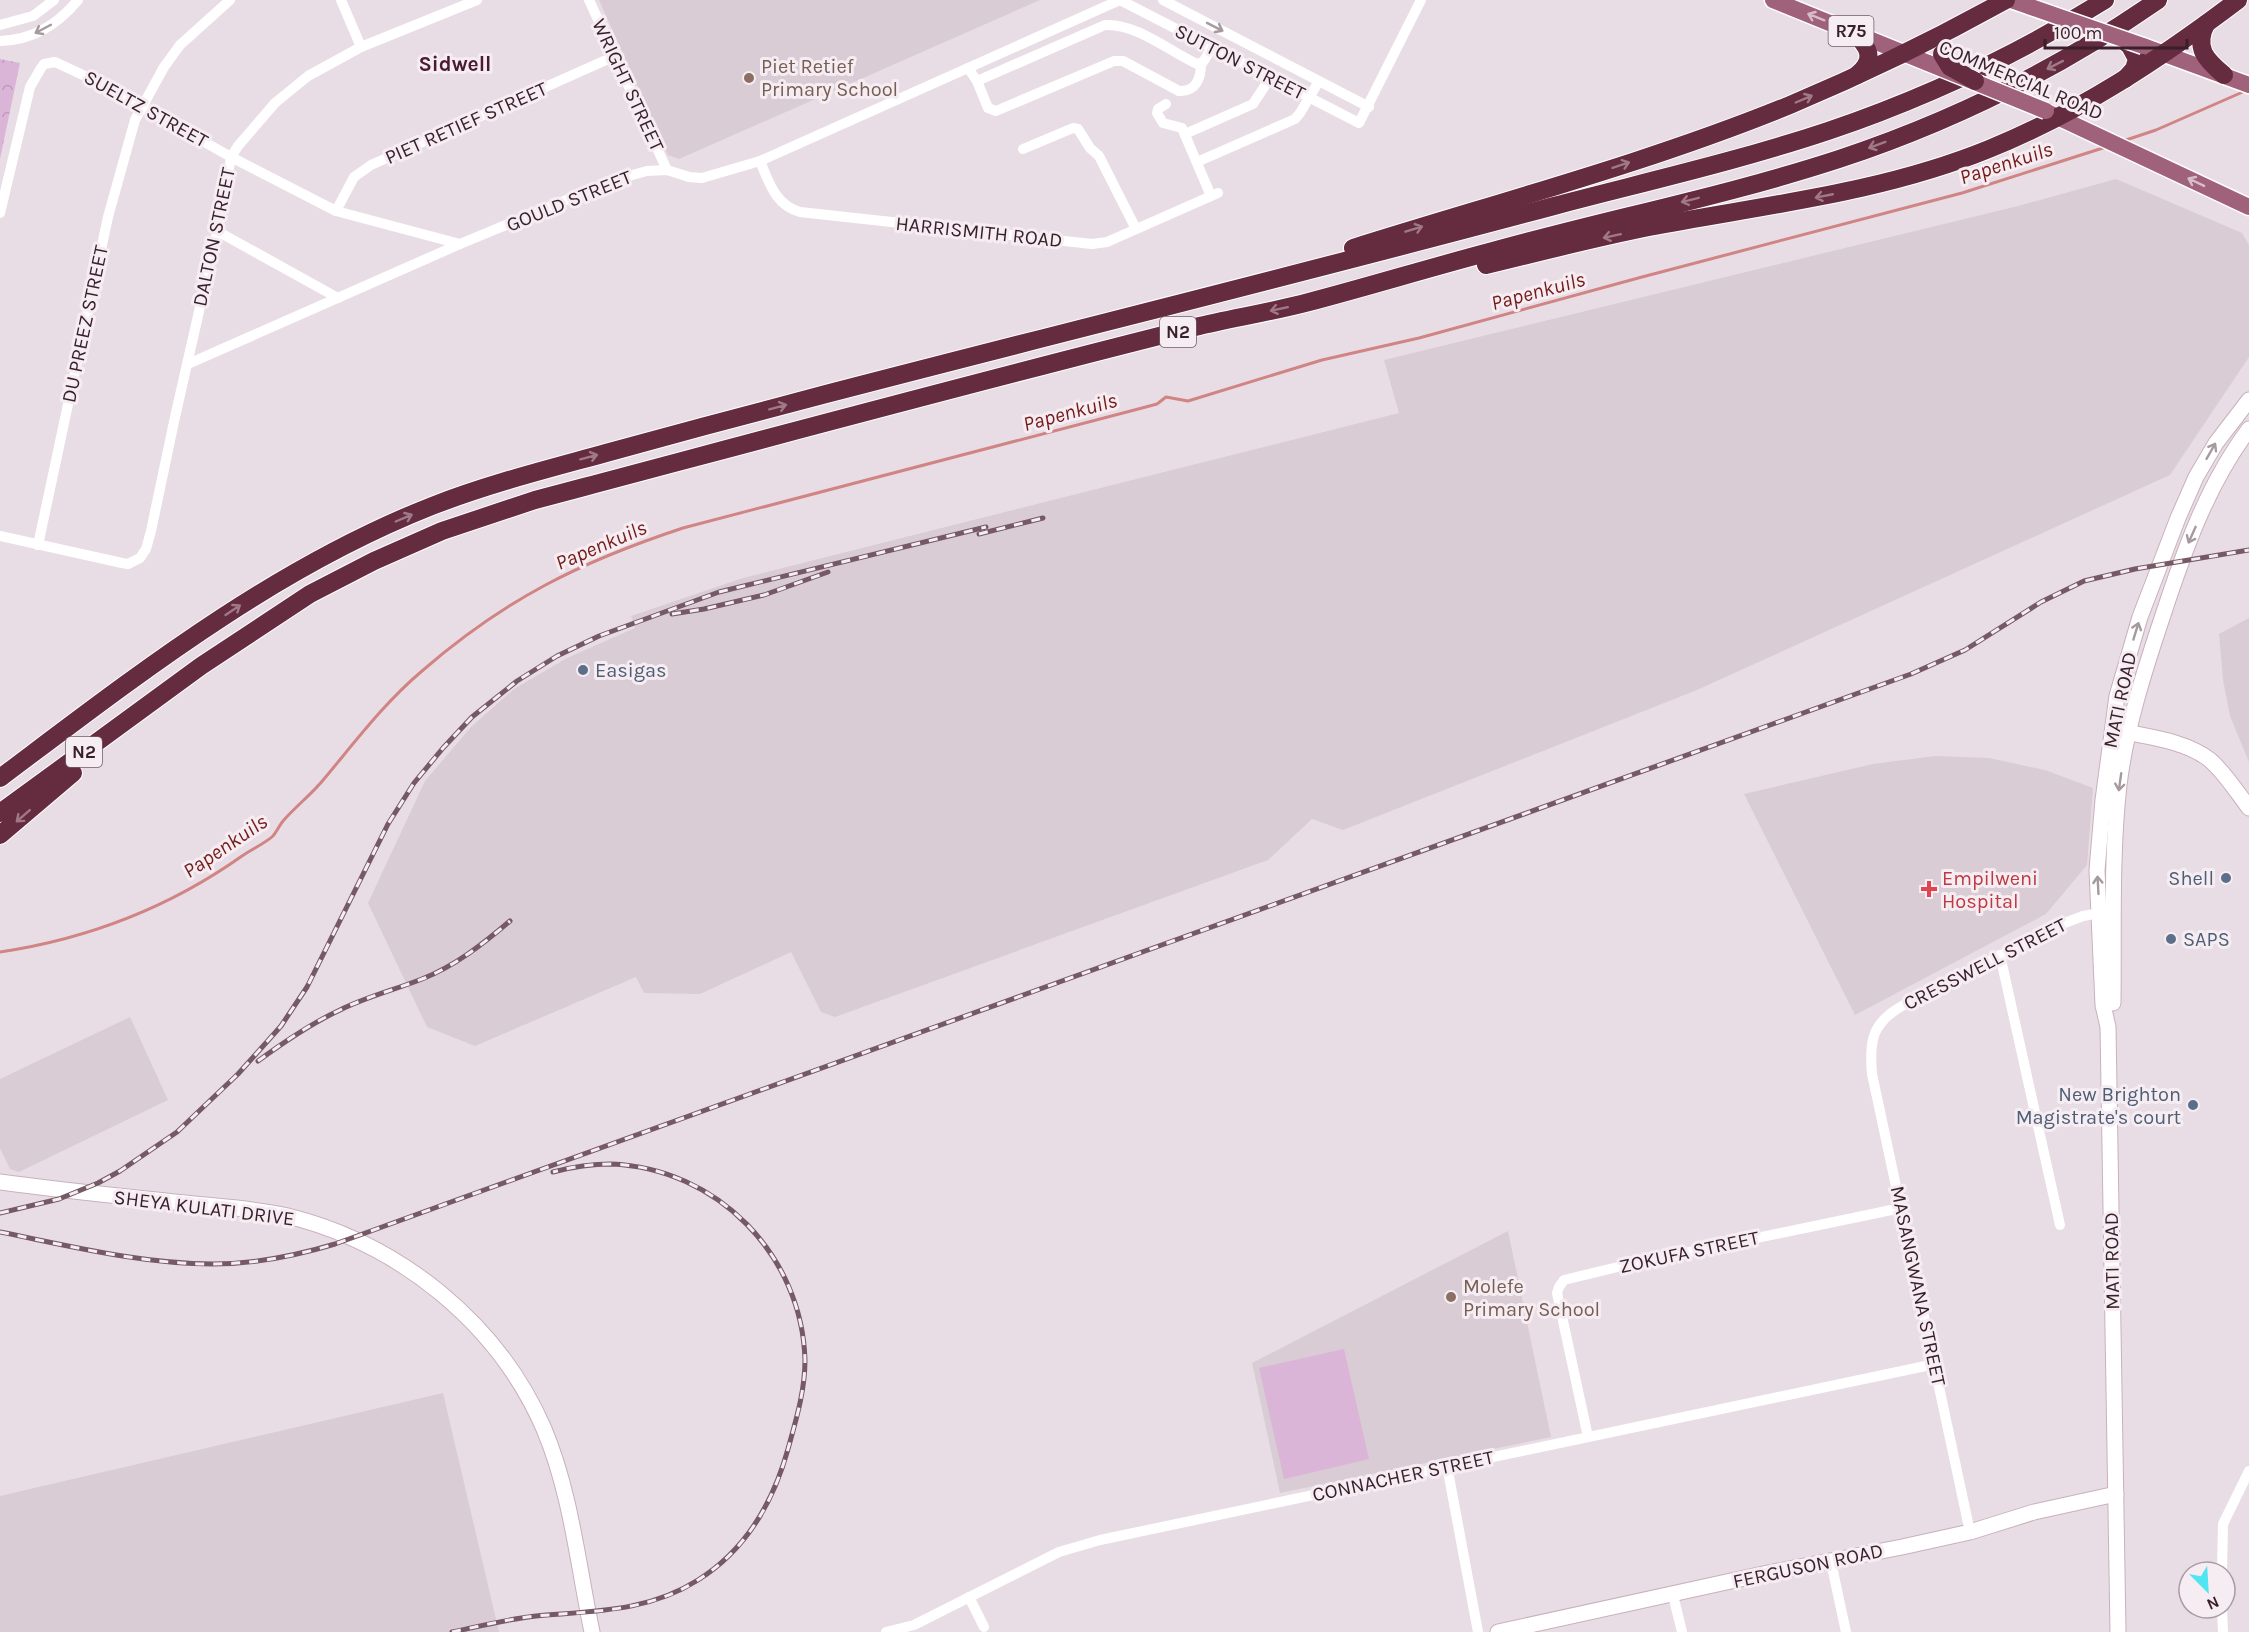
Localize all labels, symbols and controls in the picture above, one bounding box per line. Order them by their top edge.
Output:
one-way arrow [1807,11,1826,22]
scale bar [2045,12,2188,50]
street label: WRIGHT STREET [587,15,669,155]
road number: R75 [1828,16,1874,46]
street label: SUTTON STREET [1171,19,1309,105]
one-way arrow [1206,21,1223,33]
text: 100 m [2054,22,2102,44]
one-way arrow [35,24,53,36]
street label: COMMERCIAL ROAD [1936,35,2106,125]
district label: Sidwell [418,52,492,76]
place label: Piet Retief Primary School [761,55,898,101]
one-way arrow [2046,59,2064,71]
street label: SUELTZ STREET [80,65,212,153]
marker: Piet Retief Primary School [742,71,756,85]
street label: PIET RETIEF STREET [381,77,551,169]
one-way arrow [1794,93,1813,104]
water label: Papenkuils [1956,137,2056,189]
one-way arrow [1868,140,1887,151]
one-way arrow [1611,159,1630,170]
street label: GOULD STREET [503,165,635,237]
street label: DALTON STREET [188,166,240,308]
one-way arrow [2188,176,2206,187]
one-way arrow [1815,191,1834,202]
one-way arrow [1681,194,1700,206]
street label: HARRISMITH ROAD [894,212,1064,252]
one-way arrow [1404,223,1423,234]
one-way arrow [1603,230,1622,242]
street label: DU PREEZ STREET [57,243,113,405]
water label: Papenkuils [1488,267,1588,315]
one-way arrow [1269,304,1289,315]
road number: N2 [1160,317,1196,347]
water label: Papenkuils [1020,388,1120,436]
one-way arrow [768,400,787,412]
one-way arrow [2205,443,2217,460]
one-way arrow [579,451,598,462]
one-way arrow [395,512,413,523]
water label: Papenkuils [552,515,650,575]
one-way arrow [2186,526,2197,544]
one-way arrow [224,604,241,616]
one-way arrow [2131,622,2142,641]
street label: MATI ROAD [2099,650,2141,750]
place label: Easigas [595,659,667,682]
marker: Easigas [576,663,590,677]
road number: N2 [66,737,102,767]
one-way arrow [2115,772,2126,792]
one-way arrow [16,809,31,823]
water label: Papenkuils [178,809,272,883]
place label: Empilweni Hospital [1942,867,2038,913]
place label: Shell [2168,867,2214,890]
marker: Shell [2219,871,2233,885]
one-way arrow [2092,875,2104,895]
marker: Empilweni Hospital [1920,880,1938,898]
street label: CRESSWELL STREET [1900,913,2070,1015]
place label: SAPS [2183,928,2230,951]
marker: SAPS [2164,932,2178,946]
place label: New Brighton Magistrate's court [2016,1083,2181,1129]
marker: New Brighton Magistrate's court [2186,1098,2200,1112]
street label: MASANGWANA STREET [1886,1184,1950,1388]
street label: SHEYA KULATI DRIVE [112,1186,296,1230]
street label: MATI ROAD [2100,1212,2124,1310]
street label: ZOKUFA STREET [1617,1226,1761,1278]
place label: Molefe Primary School [1463,1275,1600,1321]
marker: Molefe Primary School [1444,1290,1458,1304]
street label: CONNACHER STREET [1310,1446,1496,1506]
street label: FERGUSON ROAD [1731,1539,1885,1593]
north arrow [2177,1560,2237,1620]
text: N [2204,1592,2222,1614]

